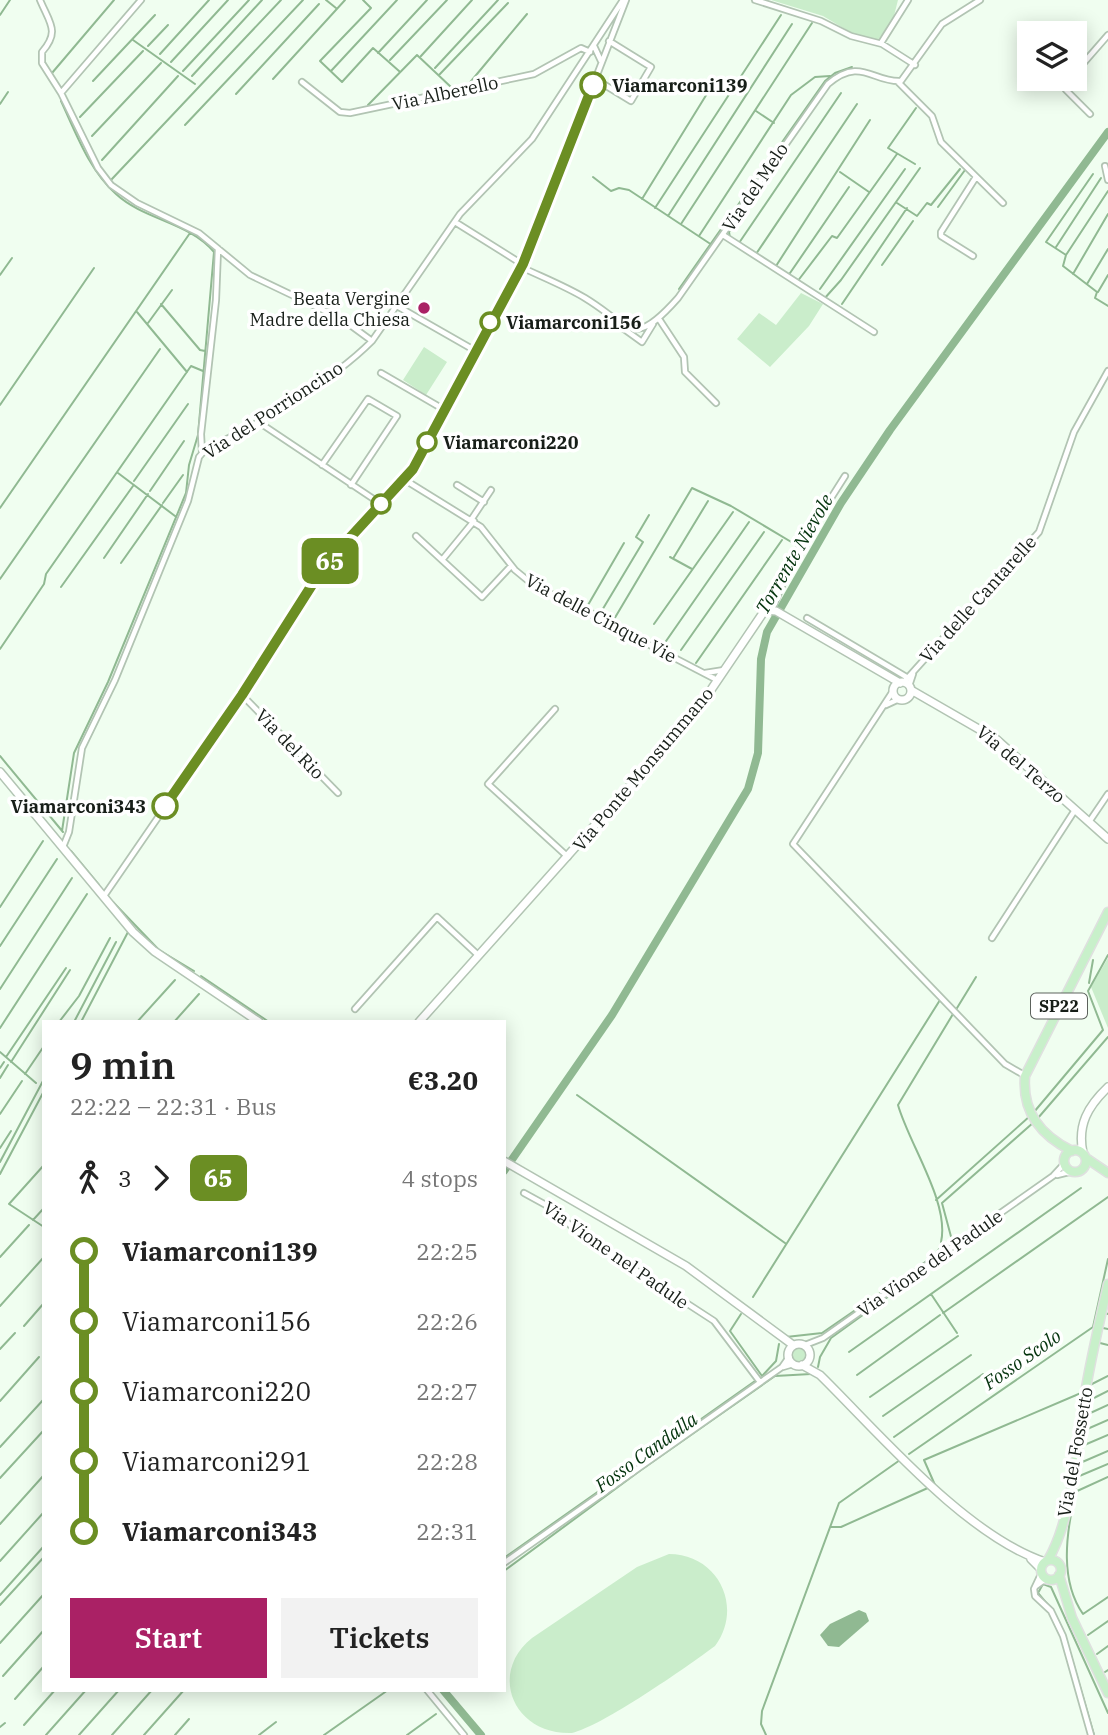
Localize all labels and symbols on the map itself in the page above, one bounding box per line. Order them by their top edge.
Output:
street label: Via Alberello [390,71,500,115]
marker: Viamarconi139 [580,72,606,98]
place label: Viamarconi139 [612,74,748,97]
street label: Via del Melo [717,138,793,236]
place label: Beata Vergine Madre della Chiesa [249,287,410,331]
marker: Beata Vergine Madre della Chiesa [416,300,432,316]
place label: Viamarconi156 [506,311,642,334]
marker: Viamarconi156 [480,312,500,332]
street label: Via del Porrioncino [199,356,347,464]
place label: Viamarconi220 [443,431,579,454]
marker: Viamarconi220 [417,432,437,452]
water label: Torrente Nievole [750,489,838,618]
unlabelled marker [371,494,391,514]
street label: Via delle Cantarelle [915,531,1041,667]
line badge: 65 [298,538,362,584]
street label: Via delle Cinque Vie [521,568,681,668]
street label: Via Ponte Monsummano [568,682,718,856]
street label: Via del Rio [251,704,329,784]
street label: Via del Terzo [972,720,1070,808]
marker: Viamarconi343 [152,793,178,819]
place label: Viamarconi343 [11,795,146,818]
road number: SP22 [1031,994,1087,1018]
street label: Via Vione nel Padule [539,1196,693,1314]
street label: Via Vione del Padule [853,1204,1007,1322]
water label: Fosso Scolo [978,1323,1066,1395]
street label: Via del Fossetto [1052,1385,1098,1519]
water label: Fosso Candalla [589,1406,702,1498]

